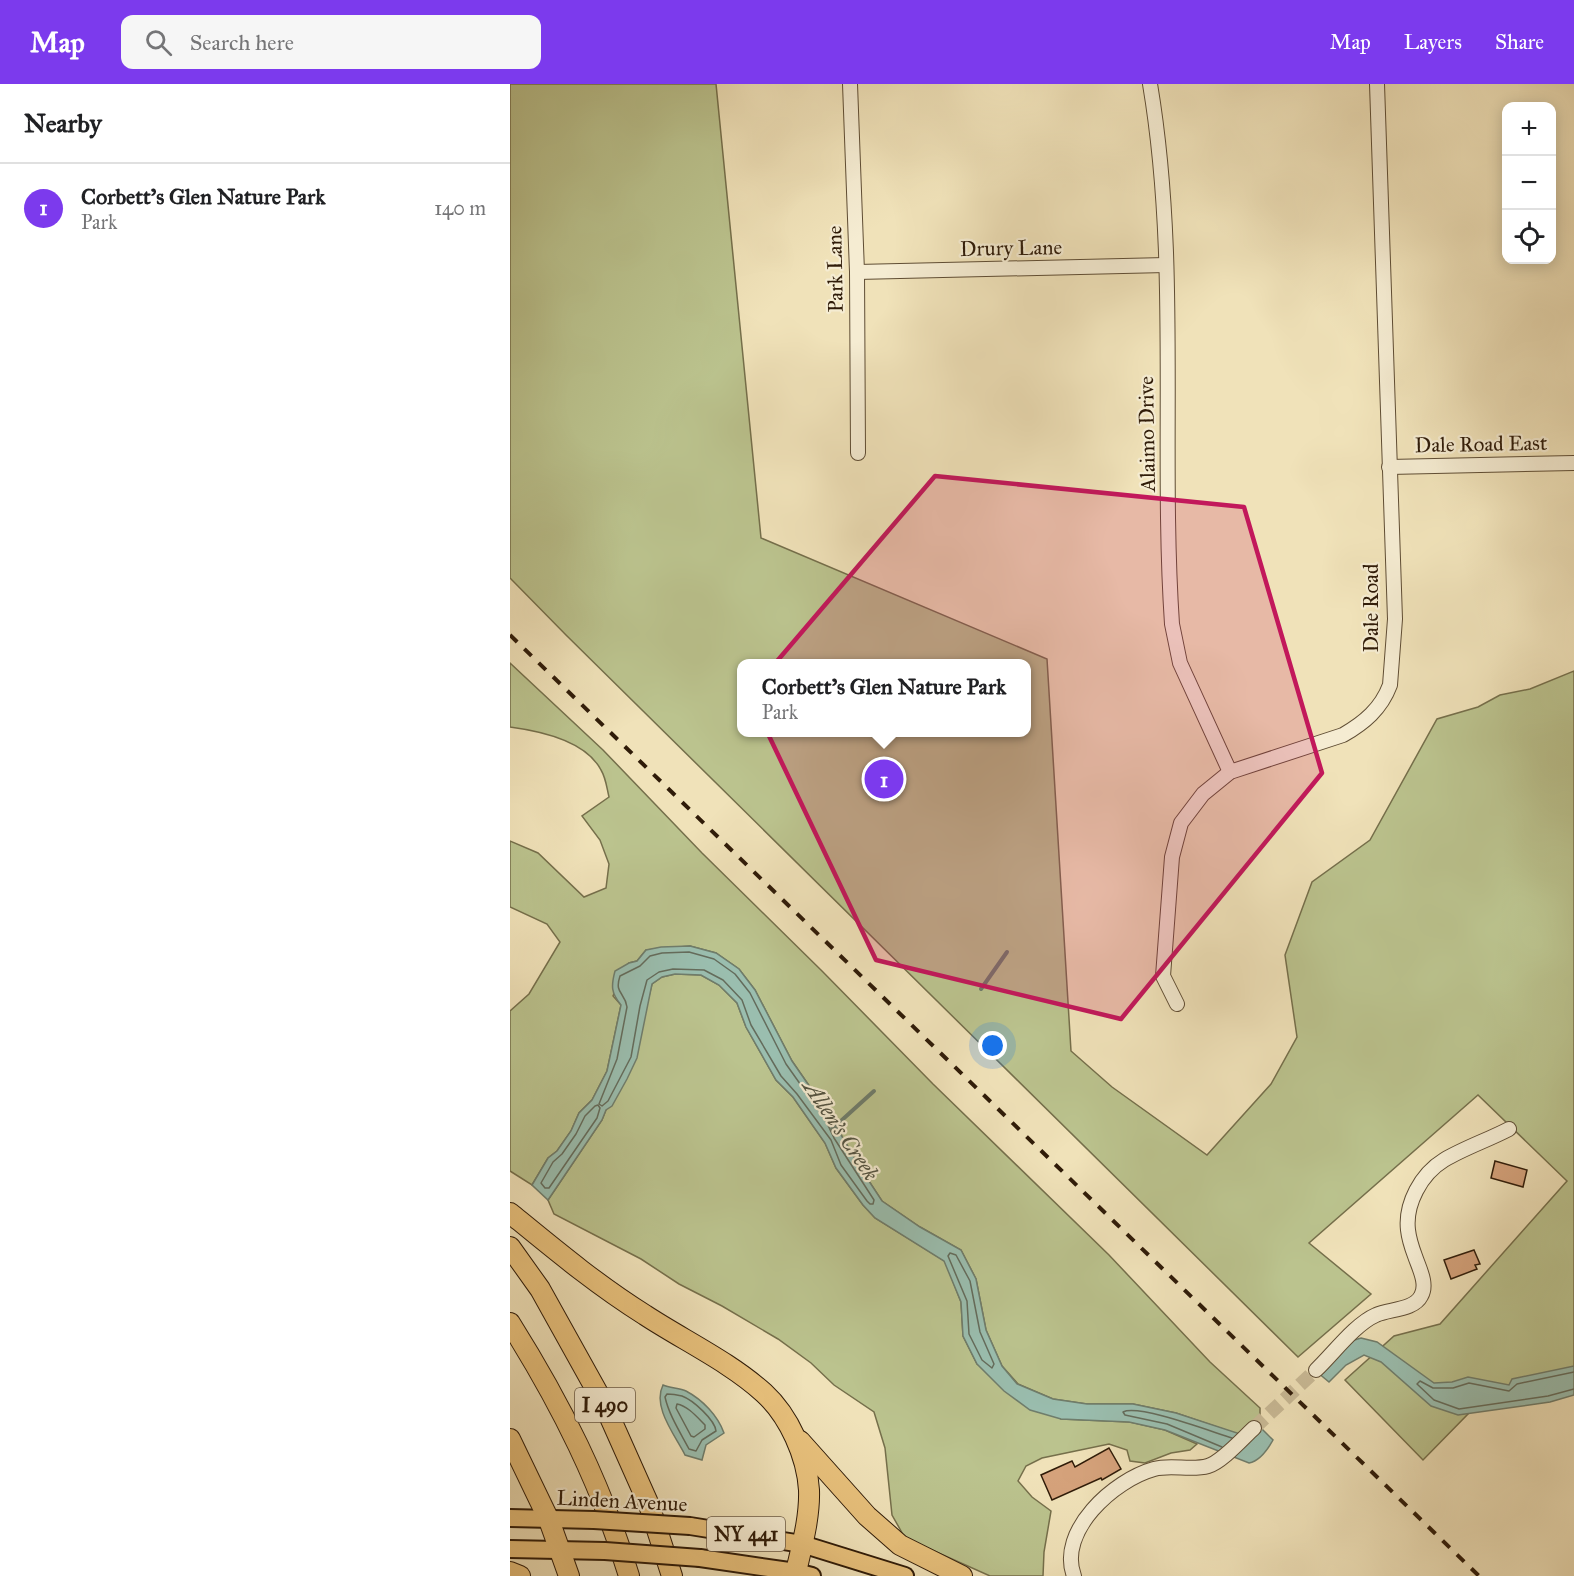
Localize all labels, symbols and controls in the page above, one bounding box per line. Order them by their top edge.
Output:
search box [121,15,541,69]
text: Map [30,25,85,60]
icon: search [142,26,175,59]
text: Search here [190,29,294,56]
text: Map [1330,29,1371,55]
text: Layers [1404,29,1462,55]
text: Share [1495,29,1544,55]
map controls [1502,102,1556,264]
button: + [1502,102,1556,156]
text: Nearby [24,107,102,139]
button: − [1502,156,1556,210]
text: Corbett's Glen Nature Park [81,183,325,210]
text: 1 [40,196,47,220]
text: 140 m [434,196,486,220]
text: Park [81,210,117,234]
button: locate [1502,210,1556,264]
street label: Park Lane [821,225,849,313]
street label: Drury Lane [960,234,1063,262]
street label: Alaimo Drive [1133,376,1161,493]
street label: Dale Road East [1414,430,1548,458]
street label: Dale Road [1358,563,1384,653]
popup [737,659,1031,737]
text: Corbett's Glen Nature Park [762,673,1006,700]
text: Park [762,700,798,724]
pin: 1 [864,756,904,802]
your location [978,1031,1007,1060]
water label: Allen's Creek [796,1073,885,1186]
road number: I 490 [575,1388,635,1422]
street label: Linden Avenue [556,1485,688,1517]
road number: NY 441 [707,1517,785,1551]

